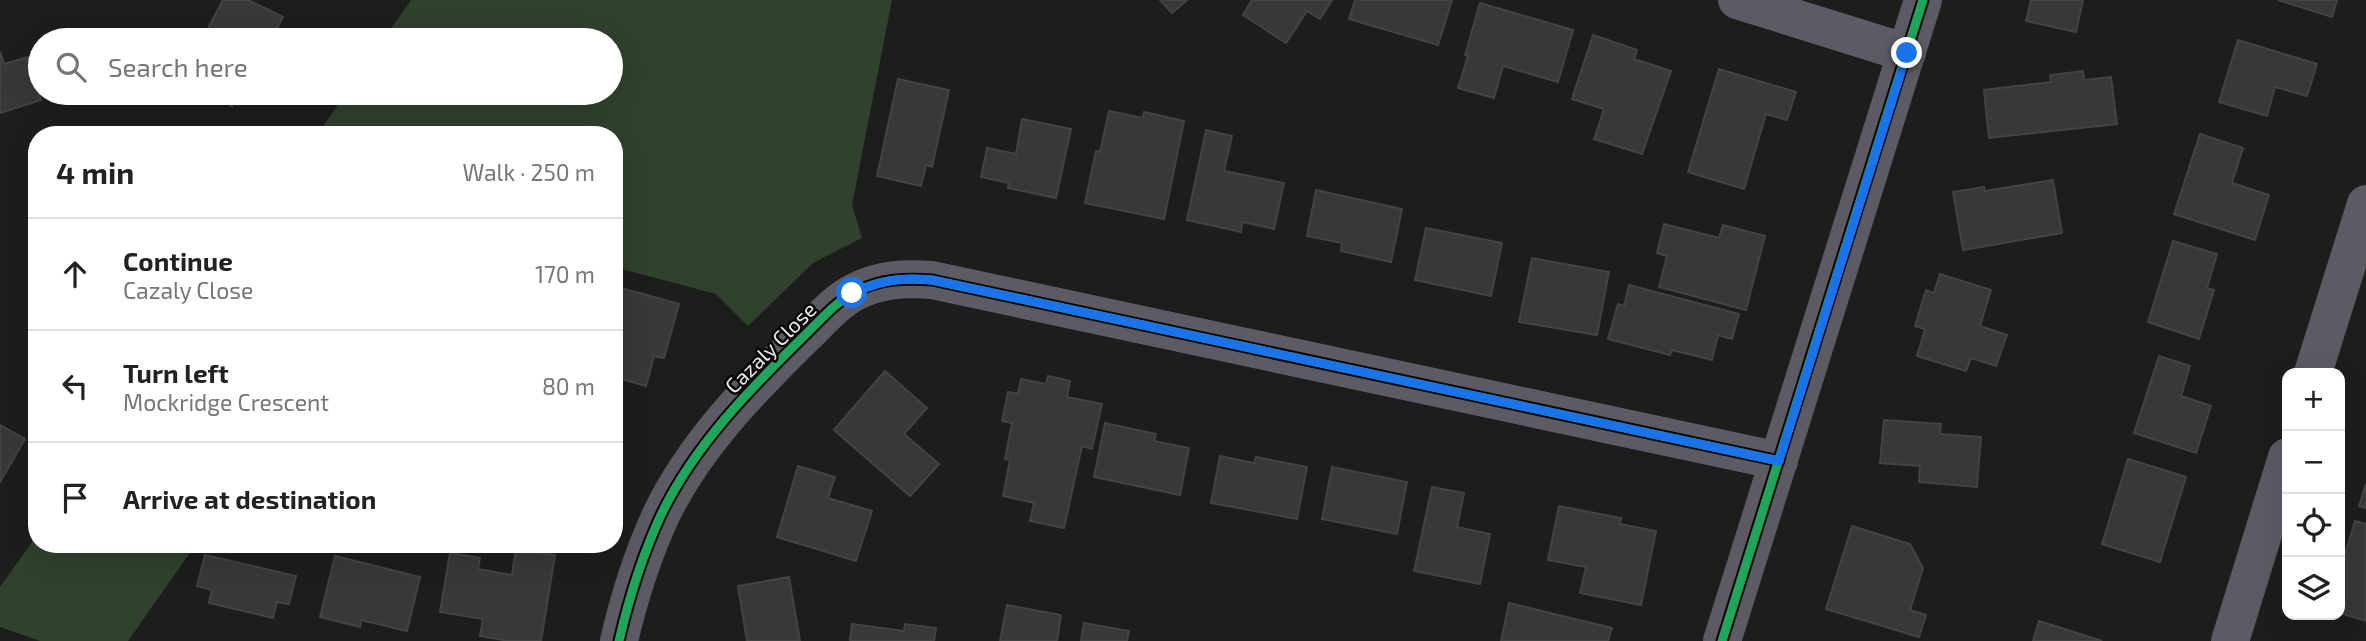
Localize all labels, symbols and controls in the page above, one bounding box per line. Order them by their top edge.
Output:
search box [28,28,623,105]
route end [1891,37,1922,68]
icon: search [52,48,90,86]
text: Search here [108,51,248,82]
text: 4 min [56,154,134,190]
text: Walk · 250 m [462,158,595,186]
text: Continue [123,245,233,276]
icon: ahead [56,255,94,293]
text: 170 m [535,260,595,288]
text: Cazaly Close [123,276,253,304]
route start [836,277,867,308]
street label: Cazaly Close [719,296,821,398]
text: Turn left [123,357,229,388]
icon: left [56,367,94,405]
map controls [2282,368,2345,620]
button: + [2282,368,2345,431]
text: 80 m [542,372,595,400]
text: Mockridge Crescent [123,388,329,416]
button: − [2282,431,2345,494]
icon: arrive [56,479,94,517]
text: Arrive at destination [123,483,376,514]
button: locate [2282,494,2345,557]
button: layers [2282,557,2345,620]

